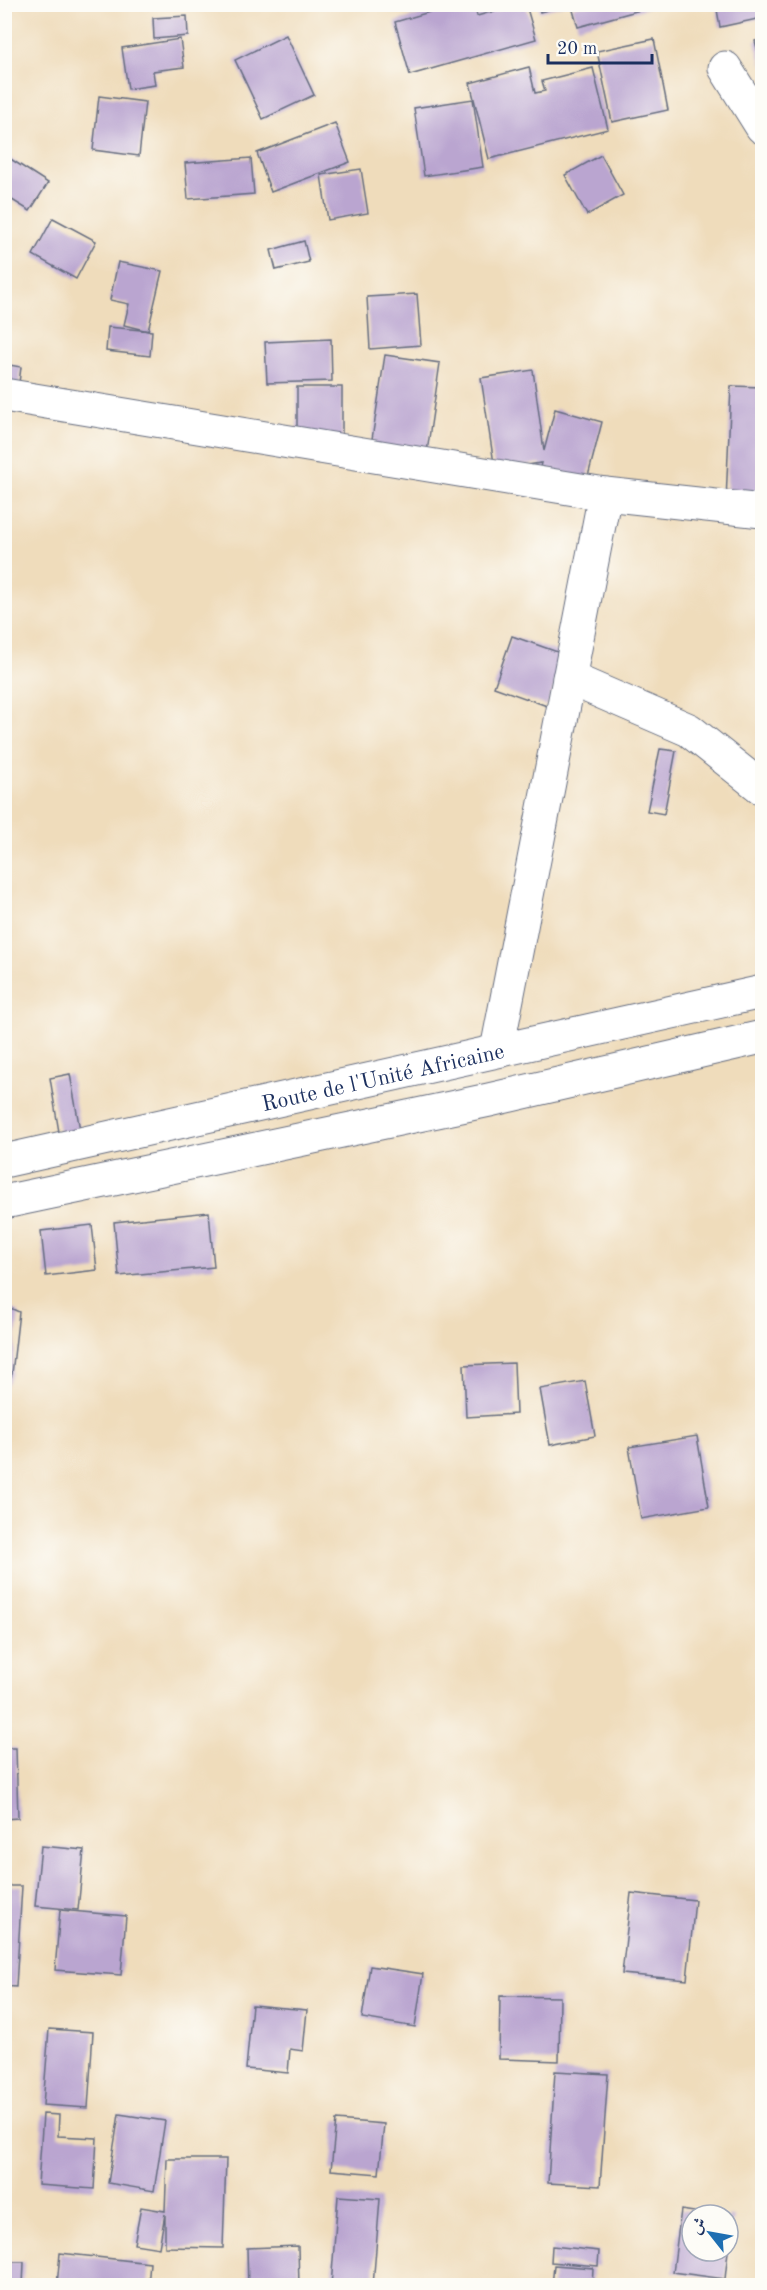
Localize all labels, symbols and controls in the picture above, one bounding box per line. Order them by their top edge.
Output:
scale bar [548,27,652,65]
text: 20 m [557,40,597,58]
street label: Route de l'Unité Africaine [260,1041,507,1116]
north arrow [680,2203,740,2263]
text: ش [688,2215,710,2237]

